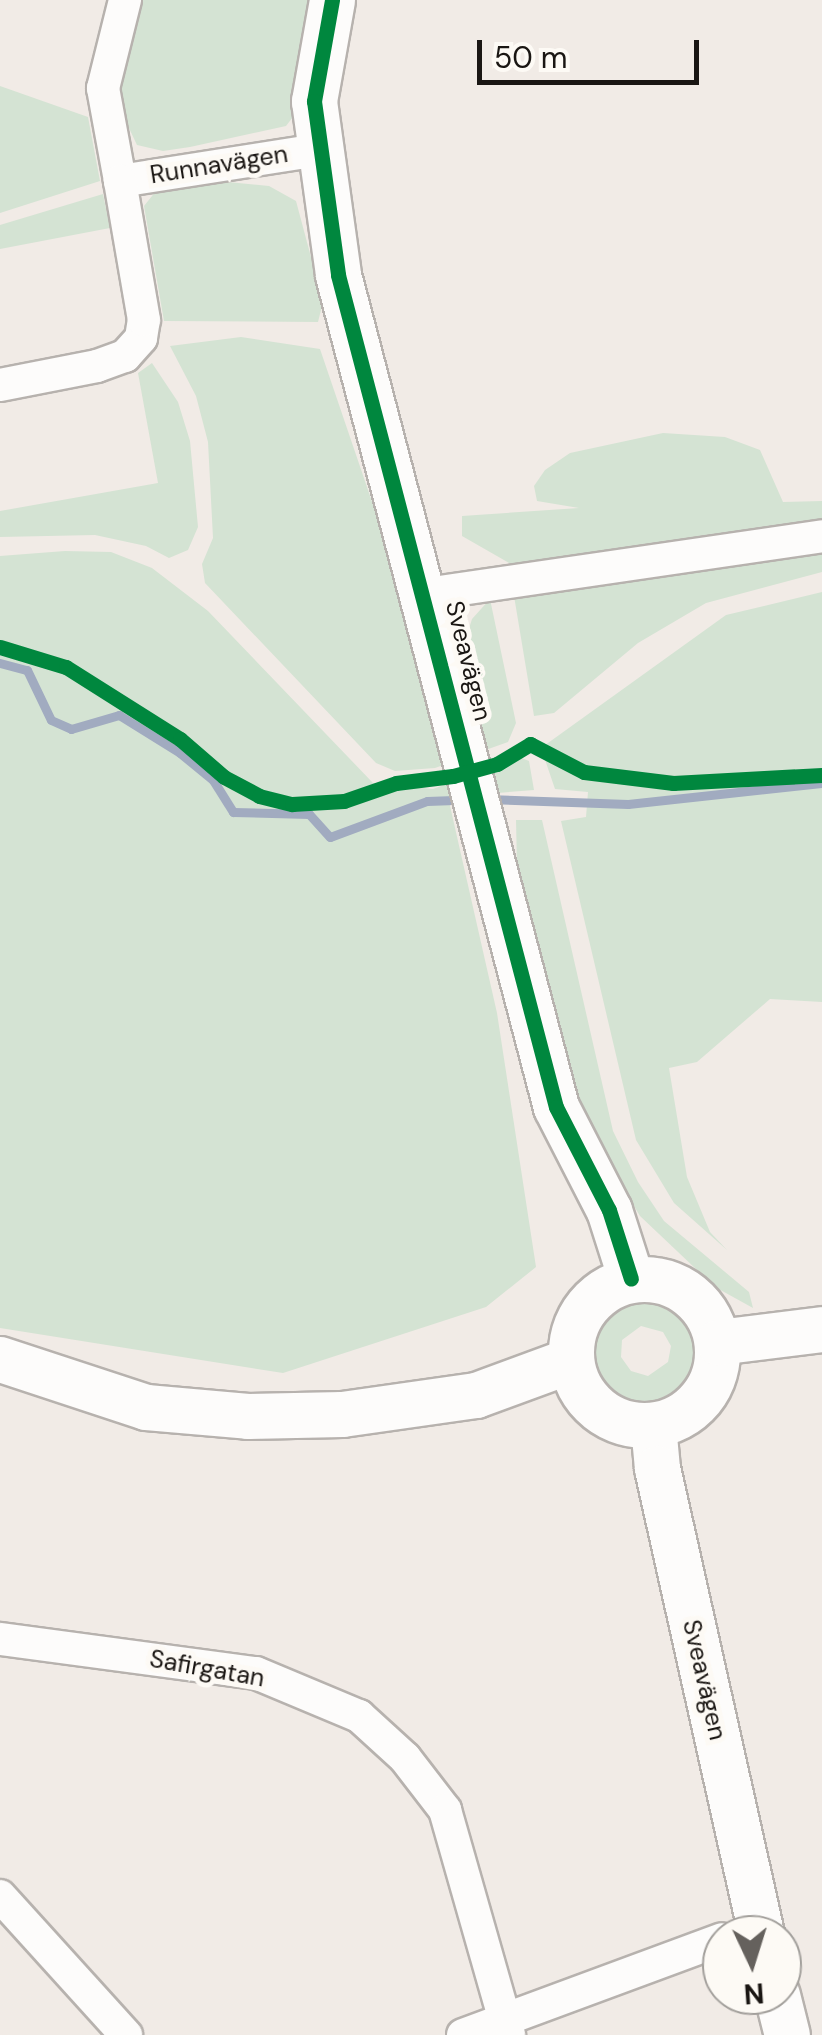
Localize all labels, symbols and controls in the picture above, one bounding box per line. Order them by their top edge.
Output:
scale bar [482,20,704,82]
text: 50 m [494,38,568,77]
street label: Runnavägen [148,139,290,191]
street label: Sveavägen [439,598,497,724]
street label: Sveavägen [676,1617,732,1743]
street label: Safirgatan [147,1644,267,1694]
north arrow [702,1915,802,2015]
text: N [743,1974,765,2013]

